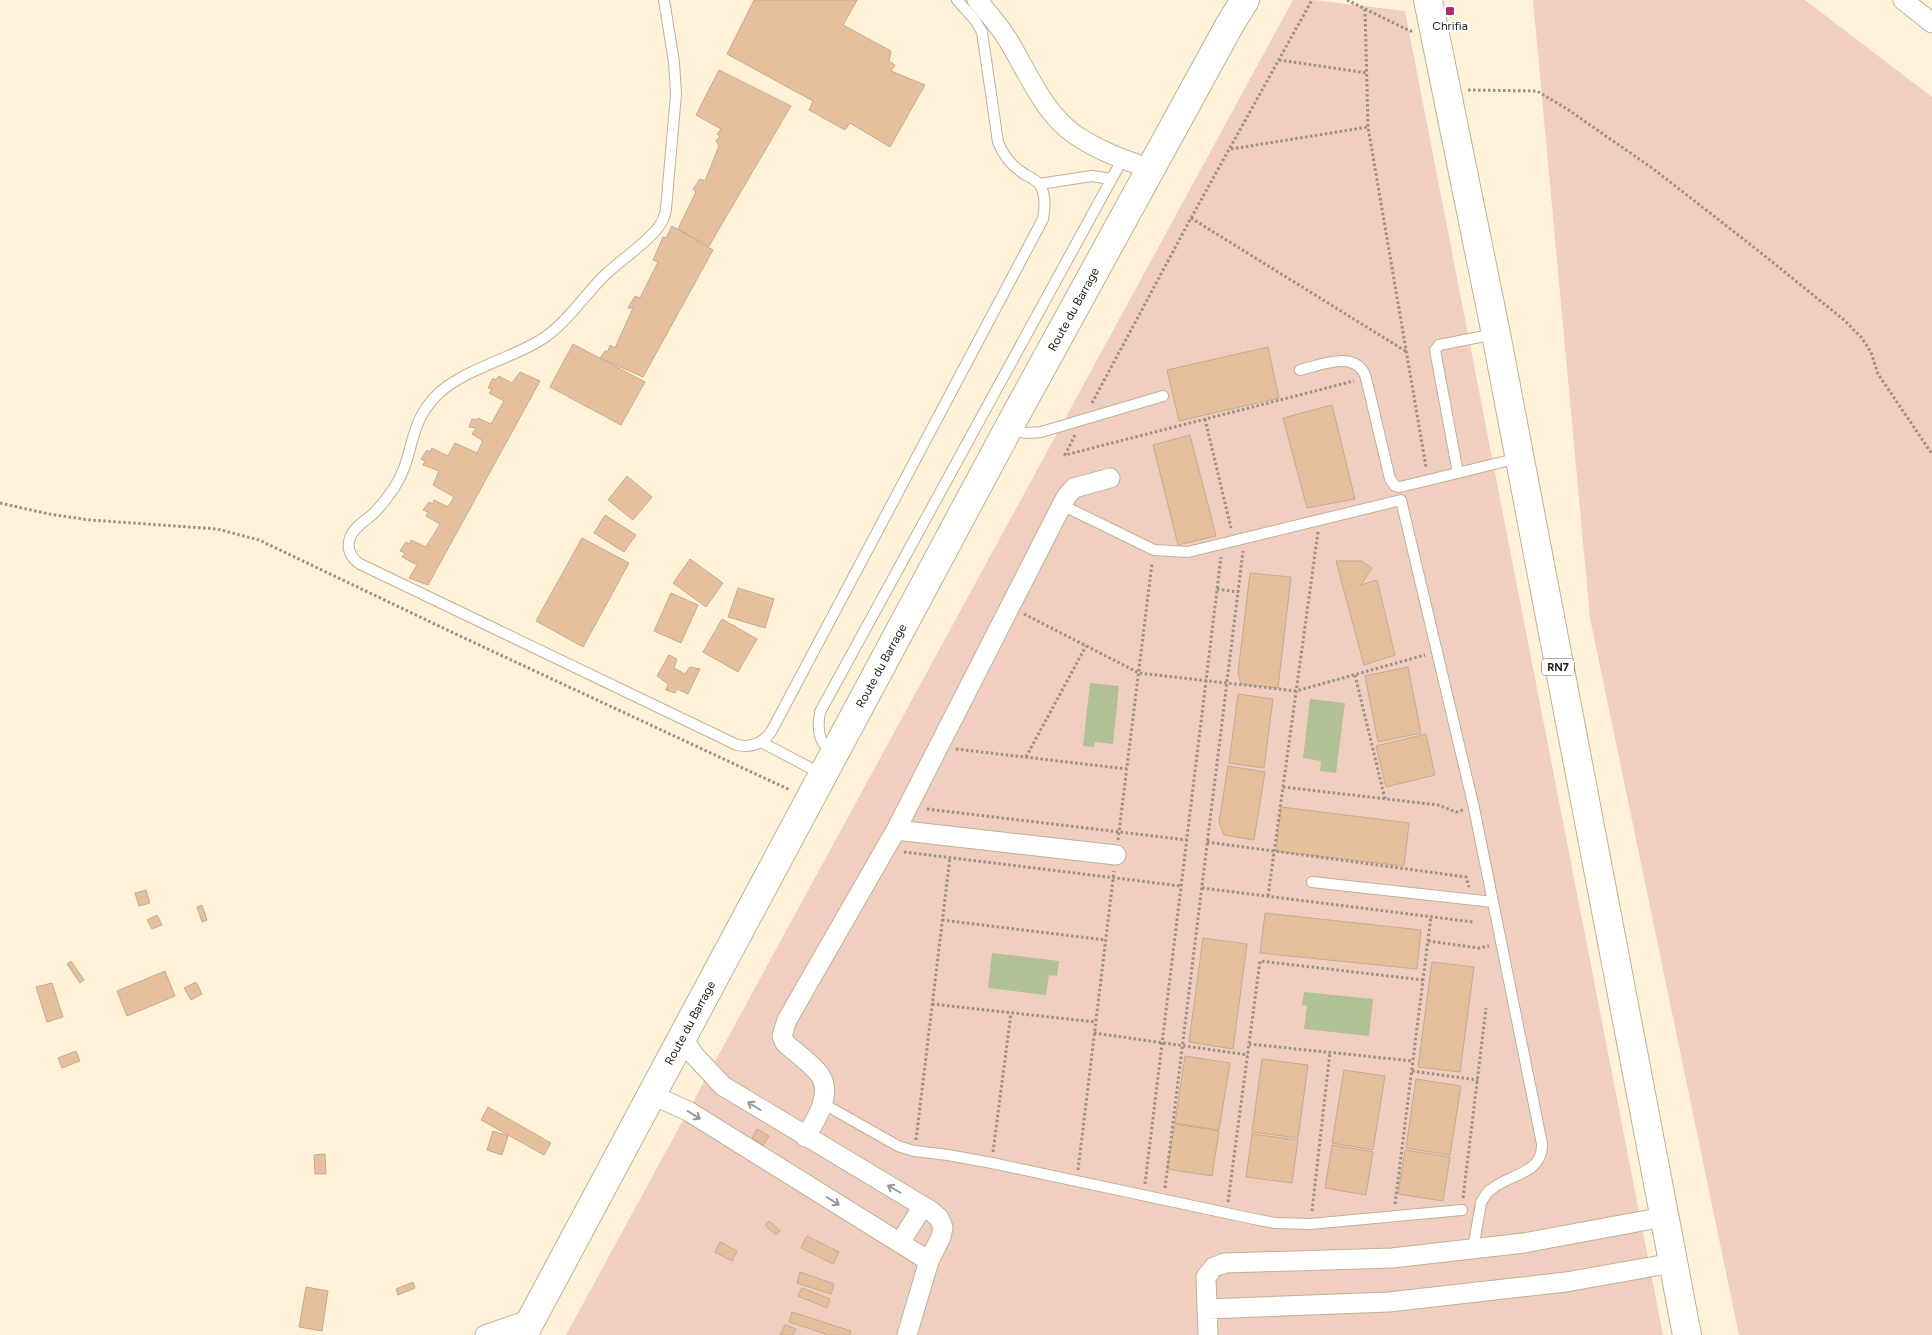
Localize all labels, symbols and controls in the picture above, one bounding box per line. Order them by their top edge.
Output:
marker: Chrifia [1444,5,1456,17]
place label: Chrifia [1432,19,1468,33]
street label: Route du Barrage [1045,265,1102,354]
street label: Route du Barrage [853,621,910,710]
road number: RN7 [1542,659,1574,676]
street label: Route du Barrage [662,978,718,1067]
one-way arrow [748,1100,762,1110]
one-way arrow [687,1110,701,1120]
one-way arrow [887,1184,901,1194]
one-way arrow [825,1196,839,1206]

